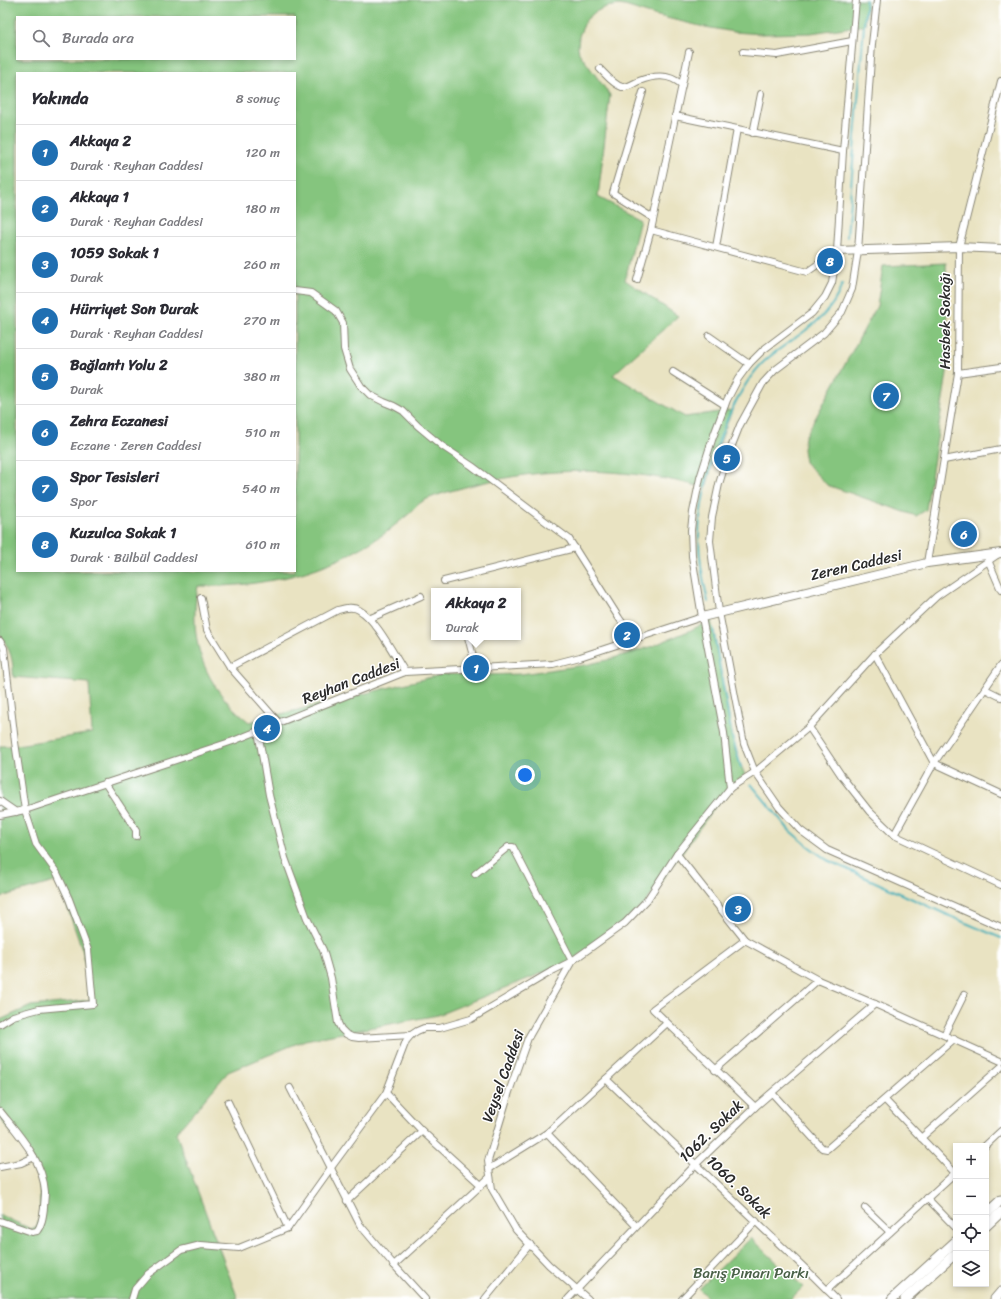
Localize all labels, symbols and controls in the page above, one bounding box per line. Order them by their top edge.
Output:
search box [16,16,296,60]
text: Burada ara [62,25,134,51]
icon: search [30,27,52,49]
text: Yakında [32,83,88,113]
text: 8 sonuç [236,87,280,110]
text: Akkaya 2 [70,128,131,154]
text: 1 [42,141,48,164]
text: 120 m [245,141,280,164]
text: Durak · Reyhan Caddesi [70,154,203,177]
text: Akkaya 1 [70,184,129,210]
text: 2 [41,197,49,220]
text: 180 m [245,197,280,220]
text: Durak · Reyhan Caddesi [70,210,203,233]
text: 1059 Sokak 1 [70,240,159,266]
pin: 8 [817,246,843,276]
text: 3 [41,253,49,276]
text: 260 m [244,253,280,276]
text: Durak [70,266,104,289]
street label: Hasbek Sokağı [932,273,958,369]
text: Hürriyet Son Durak [70,296,198,322]
text: 4 [41,309,49,332]
text: 270 m [243,309,280,332]
text: Durak · Reyhan Caddesi [70,322,203,345]
text: Bağlantı Yolu 2 [70,352,168,378]
text: 5 [41,365,49,388]
text: 380 m [243,365,280,388]
text: Durak [70,378,104,401]
pin: 7 [873,381,899,411]
text: Zehra Eczanesi [70,408,168,434]
text: 6 [41,421,49,444]
text: 510 m [245,421,280,444]
text: Eczane · Zeren Caddesi [70,434,201,457]
pin: 5 [714,443,740,473]
text: Spor Tesisleri [70,464,159,490]
text: 7 [41,477,49,500]
text: 540 m [242,477,280,500]
text: Spor [70,490,97,513]
pin: 6 [951,519,977,549]
text: Kuzulca Sokak 1 [70,520,176,546]
text: 8 [41,533,49,556]
text: 610 m [245,533,280,556]
street label: Zeren Caddesi [808,542,905,588]
text: Durak · Bülbül Caddesi [70,546,198,569]
popup [431,588,521,640]
text: Akkaya 2 [445,590,507,616]
text: Durak [445,616,479,639]
pin: 2 [614,620,640,650]
street label: Reyhan Caddesi [298,650,404,712]
pin: 1 [463,653,489,683]
pin: 4 [254,713,280,743]
your location [515,765,535,785]
pin: 3 [725,894,751,924]
street label: Veysel Caddesi [474,1025,532,1126]
street label: 1062. Sokak [672,1093,750,1169]
map controls [953,1143,989,1287]
button: + [953,1143,989,1179]
street label: 1060. Sokak [700,1149,778,1225]
button: − [953,1179,989,1215]
button: locate [953,1215,989,1251]
button: layers [953,1251,989,1287]
park label: Barış Pınarı Parkı [693,1260,809,1286]

